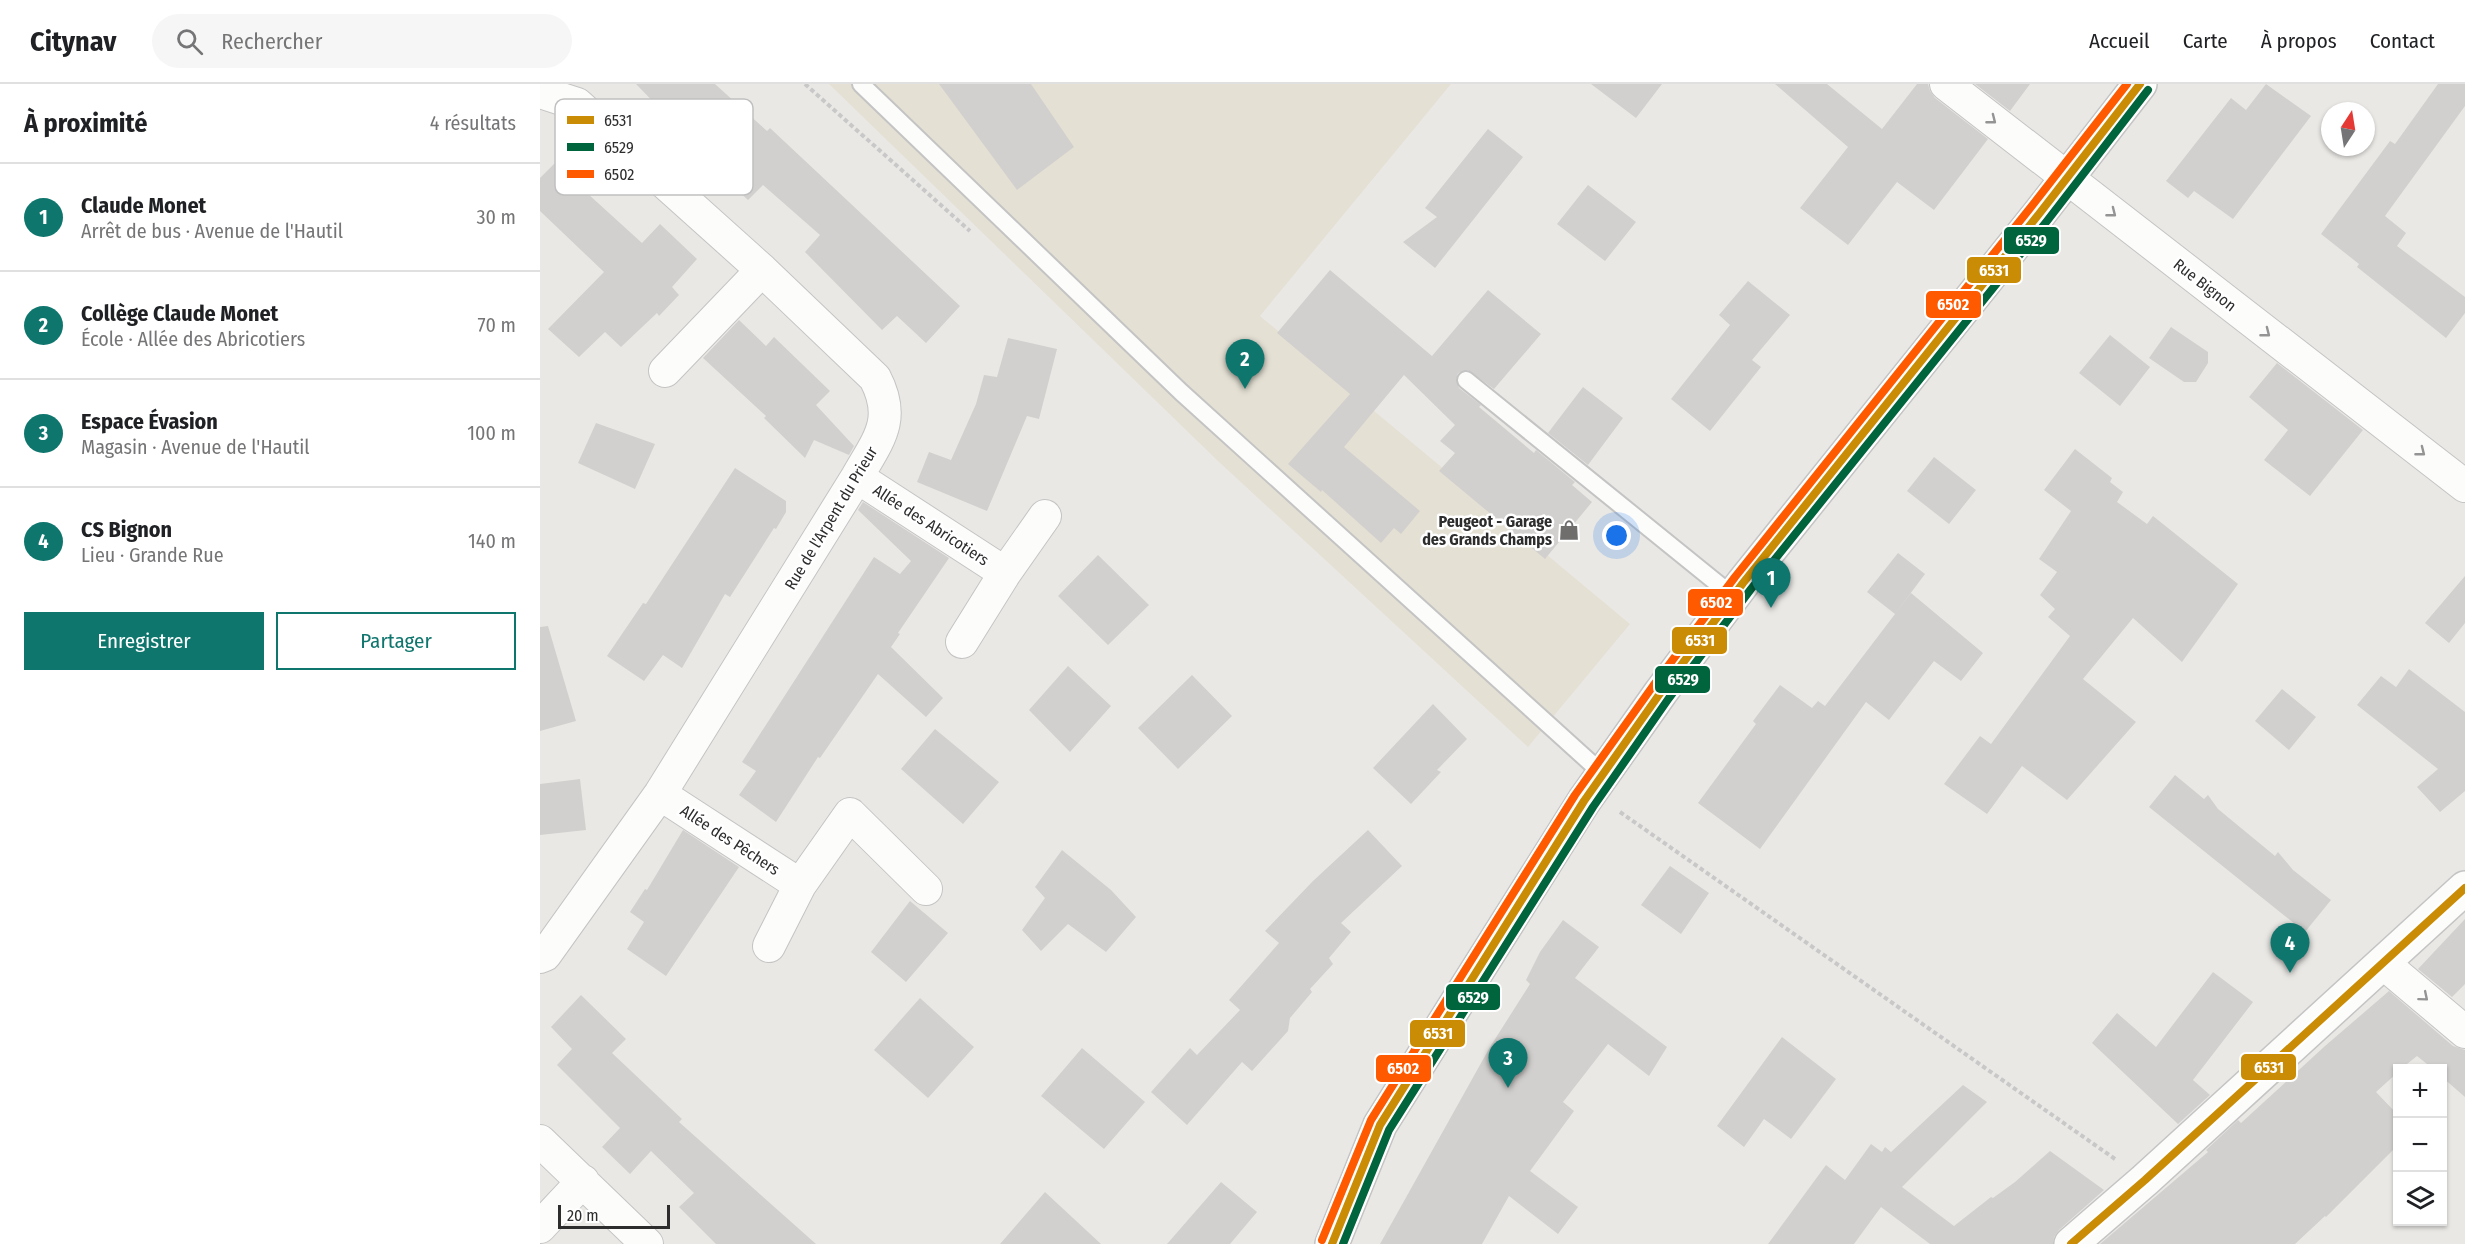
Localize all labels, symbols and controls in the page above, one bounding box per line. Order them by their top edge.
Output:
search box [152,14,572,68]
text: Citynav [30,25,116,58]
icon: search [173,25,206,58]
text: Rechercher [221,28,322,55]
text: Accueil [2089,28,2150,54]
text: Carte [2183,28,2228,54]
text: À propos [2261,28,2337,54]
text: Contact [2370,28,2435,54]
legend [555,99,753,195]
north arrow [2321,102,2375,156]
text: À proximité [24,108,147,139]
text: 4 résultats [430,111,516,135]
text: 6531 [604,111,632,130]
one-way arrow [1985,112,1996,123]
text: 6529 [604,138,634,157]
text: 6502 [604,165,634,184]
text: Claude Monet [81,192,206,219]
text: 1 [39,205,48,229]
text: 30 m [476,205,516,229]
one-way arrow [2106,206,2117,217]
text: Arrêt de bus · Avenue de l'Hautil [81,219,343,243]
line badge: 6529 [2003,226,2060,255]
text: 6529 [2015,231,2047,250]
street label: Rue Bignon [2170,255,2240,315]
line badge: 6531 [1966,256,2022,284]
text: 6531 [1979,261,2009,280]
line badge: 6502 [1925,290,1982,319]
text: 6502 [1937,295,1970,314]
text: Collège Claude Monet [81,300,278,327]
text: 2 [39,313,48,337]
text: 70 m [478,313,516,337]
one-way arrow [2260,325,2271,336]
text: École · Allée des Abricotiers [81,327,305,351]
pin: 2 [1226,340,1264,389]
text: Espace Évasion [81,408,218,435]
text: 3 [39,421,48,445]
text: 100 m [467,421,516,445]
text: Magasin · Avenue de l'Hautil [81,435,310,459]
street label: Rue de l'Arpent du Prieur [781,443,882,593]
one-way arrow [2414,445,2425,456]
street label: Allée des Abricotiers [870,480,993,570]
place label: Peugeot - Garage des Grands Champs [1422,512,1552,549]
text: CS Bignon [81,516,172,543]
shop icon: Peugeot - Garage des Grands Champs [1557,518,1581,542]
your location [1602,521,1631,550]
text: 4 [38,529,49,553]
text: 140 m [468,529,516,553]
text: Lieu · Grande Rue [81,543,224,567]
pin: 1 [1752,558,1790,608]
line badge: 6502 [1687,588,1744,617]
text: 6502 [1700,593,1733,612]
button: Enregistrer [24,612,264,670]
button: Partager [276,612,516,670]
line badge: 6531 [1671,626,1728,655]
text: 6531 [1685,631,1715,650]
line badge: 6529 [1654,665,1711,694]
text: 6529 [1667,670,1699,689]
street label: Allée des Pêchers [677,801,783,879]
pin: 4 [2270,924,2310,973]
line badge: 6529 [1445,983,1501,1011]
text: 6529 [1457,988,1489,1007]
one-way arrow [2417,990,2428,1001]
line badge: 6531 [1409,1019,1466,1048]
text: 6531 [1423,1024,1453,1043]
pin: 3 [1488,1038,1528,1088]
line badge: 6531 [2240,1053,2297,1081]
line badge: 6502 [1375,1054,1432,1083]
text: 6531 [2254,1058,2284,1077]
text: 6502 [1387,1059,1420,1078]
map controls [2393,1064,2447,1226]
button: + [2393,1064,2447,1118]
button: − [2393,1118,2447,1172]
button: layers [2393,1172,2447,1226]
scale bar [558,1202,670,1230]
text: 20 m [567,1206,598,1225]

